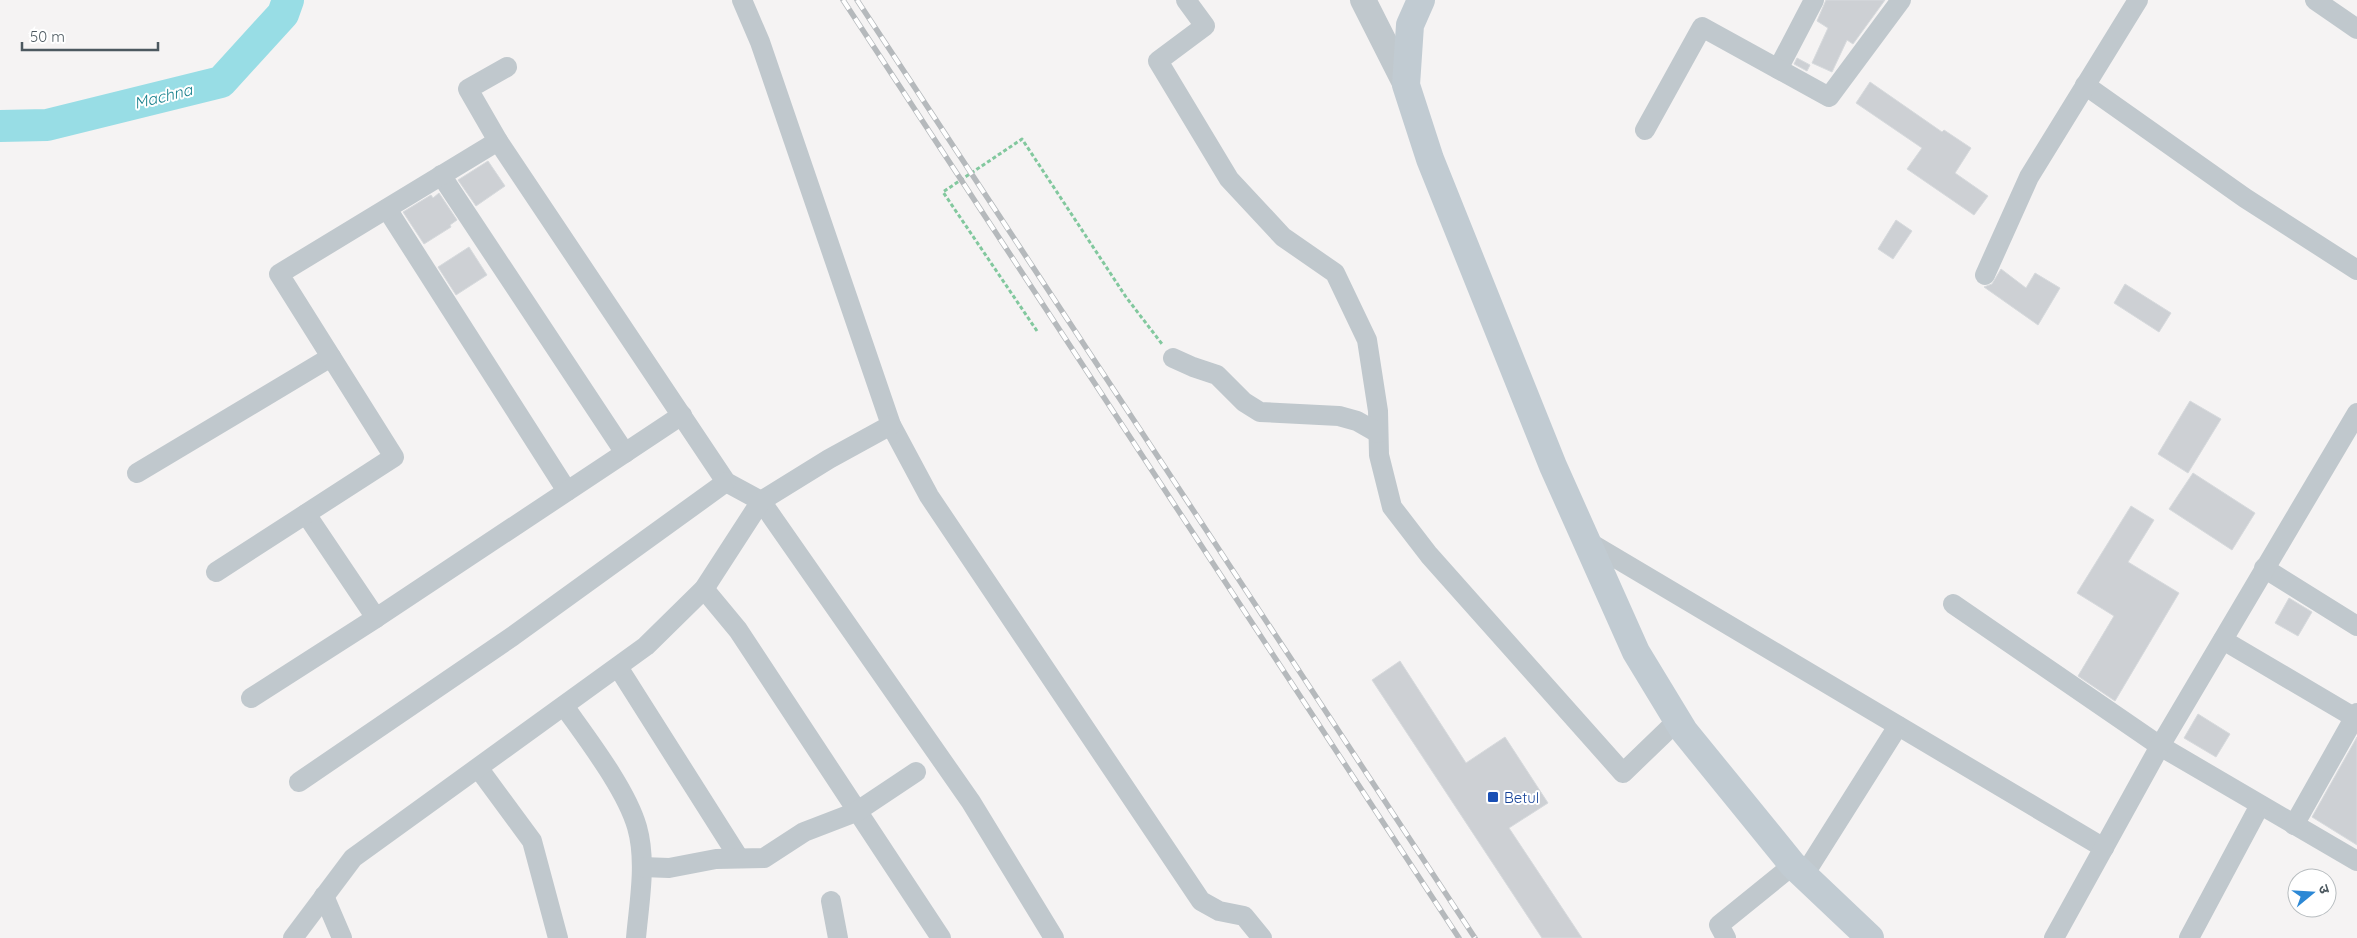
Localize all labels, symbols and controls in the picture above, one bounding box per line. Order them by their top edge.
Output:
scale bar [22,20,159,52]
text: 50 m [30,27,65,46]
water label: Machna [132,79,195,113]
place label: Betul [1504,788,1539,807]
marker: Betul [1486,790,1500,804]
north arrow [2287,868,2337,918]
text: उ [2315,882,2334,896]

